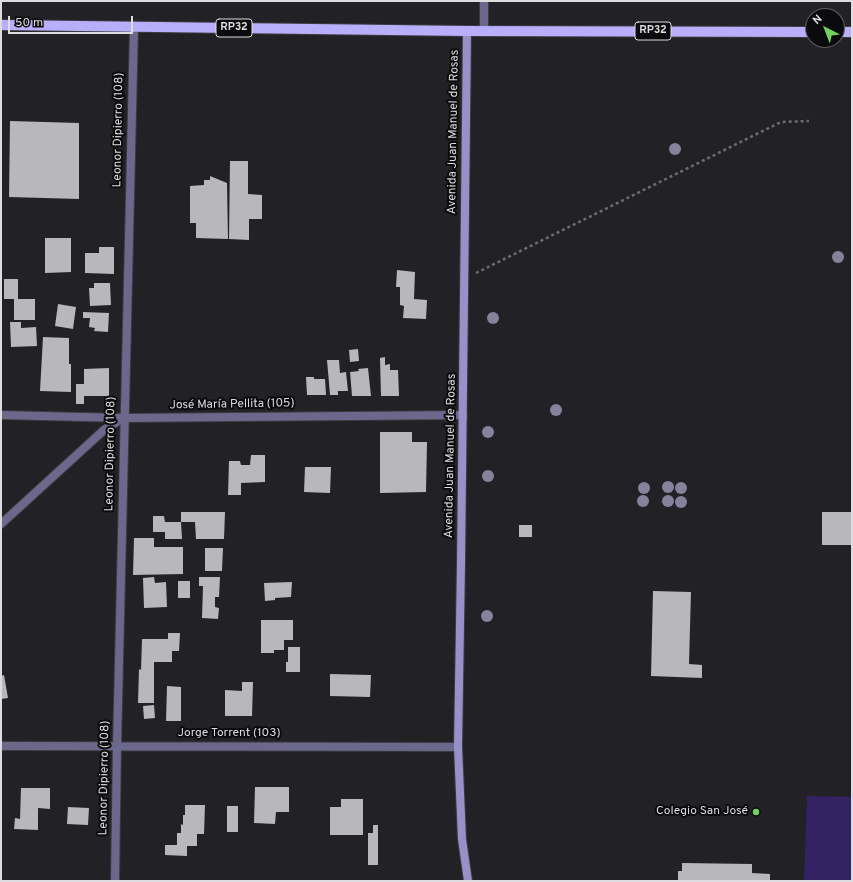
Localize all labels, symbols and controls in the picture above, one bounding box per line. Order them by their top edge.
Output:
scale bar [10,8,135,34]
north arrow [805,8,845,48]
text: N [810,12,825,28]
text: 50 m [15,15,43,31]
road number: RP32 [216,19,252,37]
road number: RP32 [635,22,671,40]
street label: Avenida Juan Manuel de Rosas [445,50,463,214]
street label: Leonor Dipierro (108) [111,72,127,188]
street label: Avenida Juan Manuel de Rosas [442,374,460,538]
street label: Leonor Dipierro (108) [103,396,119,512]
street label: José María Pellita (105) [169,397,295,413]
street label: Leonor Dipierro (108) [97,720,113,836]
street label: Jorge Torrent (103) [177,727,281,741]
place label: Colegio San José [656,805,748,819]
marker: Colegio San José [751,807,761,817]

